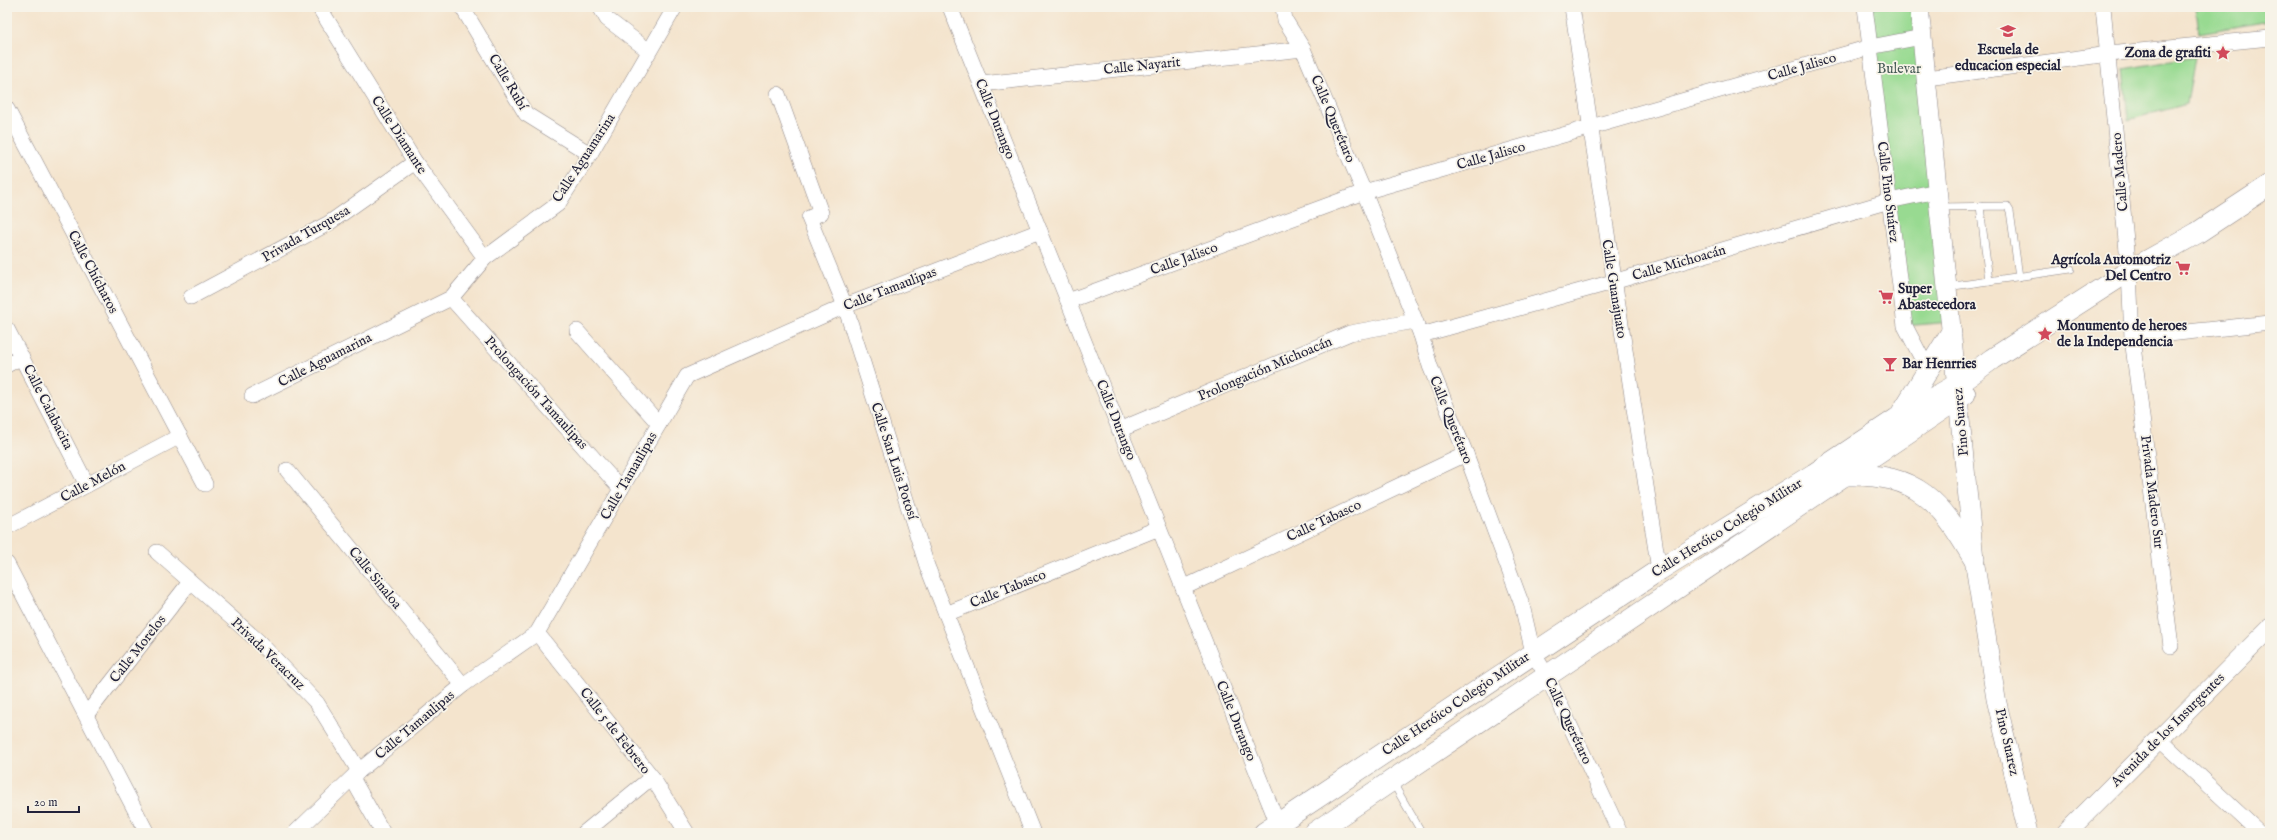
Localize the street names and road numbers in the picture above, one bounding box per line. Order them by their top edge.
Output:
street label: Calle Jalisco [1766,48,1839,85]
street label: Calle Rubí [484,51,532,114]
street label: Calle Nayarit [1103,53,1182,79]
street label: Calle Querétaro [1306,72,1360,166]
street label: Calle Durango [971,76,1020,162]
street label: Calle Diamante [367,92,431,178]
street label: Calle Aguamarina [548,109,620,206]
street label: Calle Madero [2108,131,2132,212]
street label: Calle Jalisco [1455,137,1528,174]
street label: Calle Pino Suárez [1873,140,1903,244]
street label: Privada Turquesa [259,201,354,266]
street label: Calle Chícharos [64,227,122,317]
street label: Calle Jalisco [1148,238,1221,280]
street label: Calle Guanajuato [1597,238,1631,340]
street label: Calle Michoacán [1630,241,1728,285]
street label: Calle Tamaulipas [841,263,939,315]
street label: Calle Aguamarina [275,328,376,391]
street label: Prolongación Michoacán [1195,332,1335,405]
street label: Prolongación Tamaulipas [480,333,592,453]
street label: Calle Calabacita [19,361,78,453]
street label: Calle Querétaro [1425,373,1477,467]
street label: Calle Durango [1092,377,1141,463]
street label: Pino Suarez [1949,387,1973,457]
street label: Calle San Luis Potosí [867,400,922,523]
street label: Calle Tamaulipas [597,429,661,523]
street label: Privada Madero Sur [2136,434,2168,550]
street label: Calle Melón [57,457,129,507]
street label: Calle Heróico Colegio Militar [1648,474,1806,582]
street label: Calle Tabasco [1284,496,1365,546]
street label: Calle Sinaloa [344,543,406,614]
street label: Calle Tabasco [967,565,1049,612]
street label: Calle Morelos [106,611,170,687]
street label: Privada Veracruz [227,614,309,694]
street label: Calle Heróico Colegio Militar [1379,648,1533,760]
street label: Avenida de los Insurgentes [2106,669,2229,792]
street label: Calle Querétaro [1540,675,1596,768]
street label: Calle Durango [1212,678,1261,764]
street label: Calle 5 de Febrero [576,684,655,778]
street label: Calle Tamaulipas [371,686,459,764]
street label: Pino Suarez [1991,707,2024,778]

